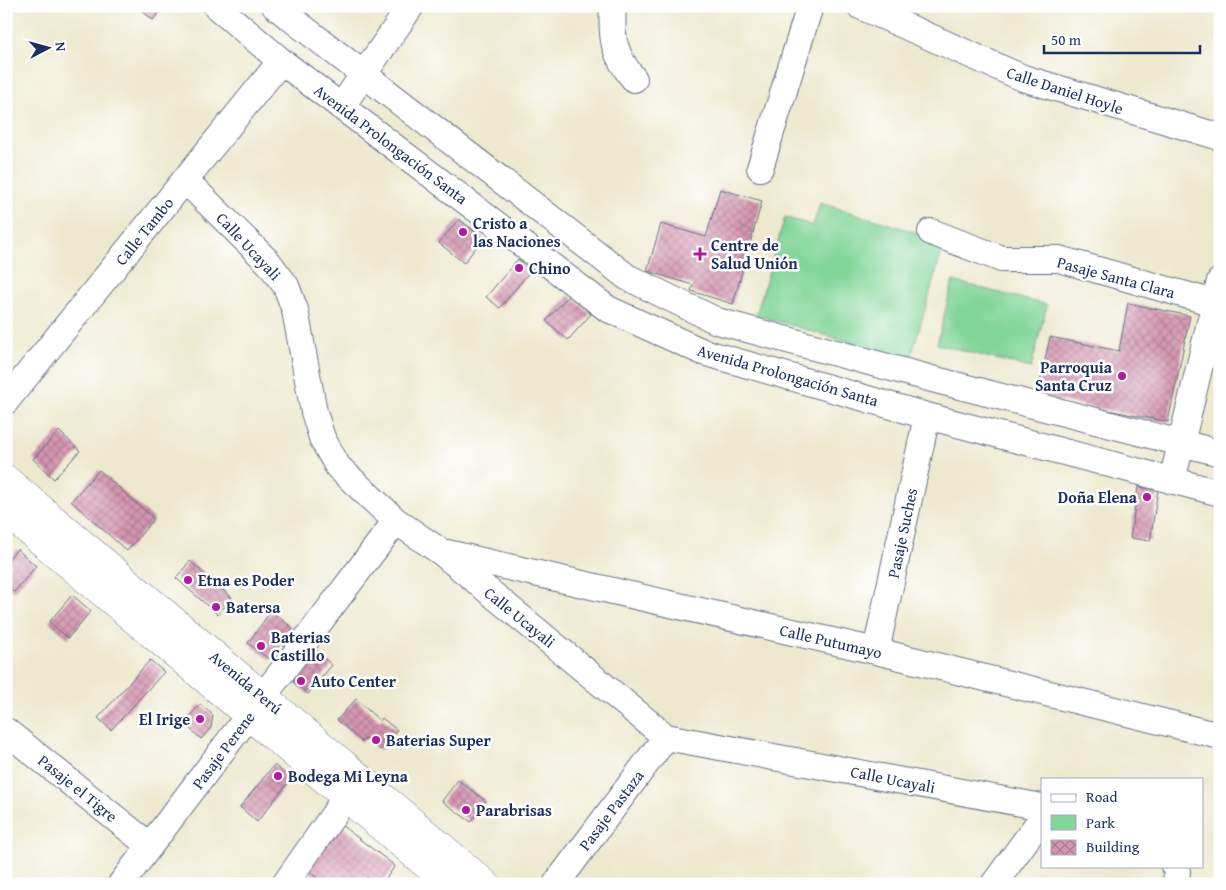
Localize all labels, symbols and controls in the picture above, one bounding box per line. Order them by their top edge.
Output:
north arrow [22,22,72,72]
scale bar [1044,22,1200,54]
text: 50 m [1051,29,1082,50]
text: N [50,41,71,53]
street label: Calle Daniel Hoyle [1004,60,1126,120]
street label: Avenida Prolongación Santa [309,78,473,210]
street label: Calle Tambo [109,192,179,270]
street label: Calle Ucayali [211,206,287,286]
place label: Cristo a las Naciones [473,211,561,253]
marker: Cristo a las Naciones [457,226,469,238]
place label: Centre de Salud Unión [711,233,798,275]
marker: Centre de Salud Unión [693,247,707,261]
street label: Pasaje Santa Clara [1054,250,1178,304]
place label: Chino [529,256,571,280]
marker: Chino [513,262,525,274]
street label: Avenida Prolongación Santa [695,338,882,412]
place label: Parroquia Santa Cruz [1035,355,1113,397]
marker: Parroquia Santa Cruz [1116,370,1128,382]
place label: Doña Elena [1058,485,1138,509]
street label: Pasaje Suches [881,486,923,580]
marker: Doña Elena [1141,491,1153,503]
place label: Etna es Poder [198,568,295,592]
marker: Etna es Poder [182,574,194,586]
street label: Calle Ucayali [479,581,561,654]
place label: Batersa [226,595,281,619]
marker: Batersa [210,601,222,613]
street label: Calle Putumayo [777,618,885,664]
place label: Baterias Castillo [271,625,331,667]
marker: Baterias Castillo [255,640,267,652]
street label: Avenida Perú [204,644,288,720]
place label: Auto Center [311,669,397,693]
marker: Auto Center [295,675,307,687]
street label: Pasaje Perene [186,706,260,794]
place label: El Irige [139,707,190,731]
marker: El Irige [194,713,206,725]
place label: Baterias Super [386,728,491,752]
marker: Baterias Super [370,734,382,746]
street label: Pasaje el Tigre [33,748,123,828]
street label: Calle Ucayali [849,759,938,799]
place label: Bodega Mi Leyna [288,764,409,788]
street label: Pasaje Pastaza [573,764,650,855]
marker: Bodega Mi Leyna [272,770,284,782]
legend [1041,778,1204,868]
text: Road [1086,786,1117,807]
place label: Parabrisas [476,798,552,822]
marker: Parabrisas [460,804,472,816]
text: Park [1086,812,1115,833]
text: Building [1086,836,1140,857]

